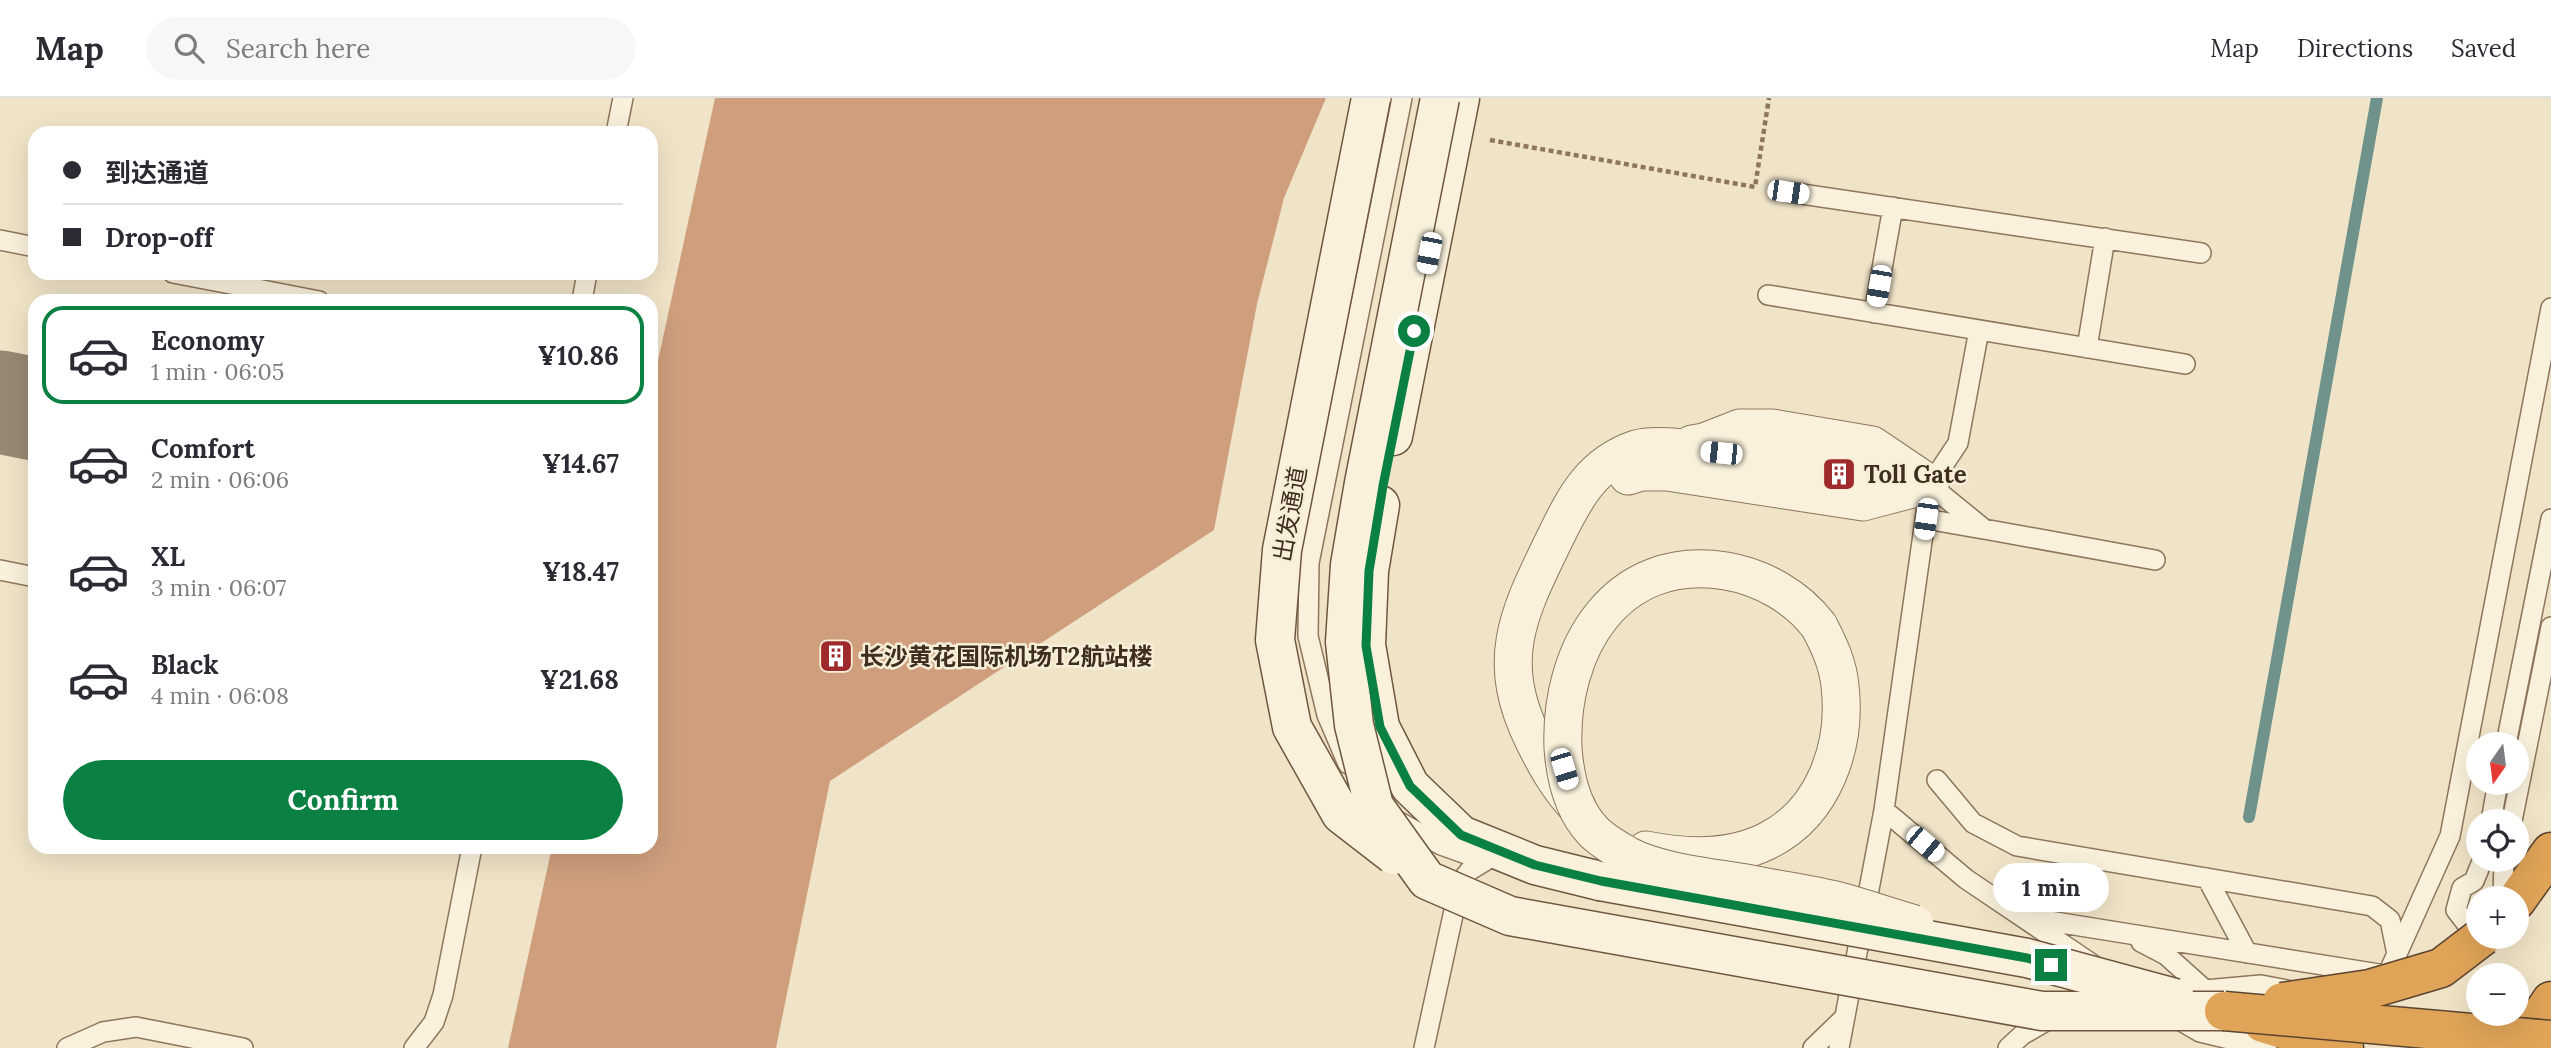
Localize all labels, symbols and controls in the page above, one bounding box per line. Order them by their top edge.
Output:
search box [146,17,636,80]
text: Map [35,27,104,69]
icon: search [170,29,208,67]
text: Search here [226,32,370,65]
text: Map [2210,33,2259,64]
text: Directions [2297,33,2413,64]
text: Saved [2451,33,2516,64]
text: 到达通道 [105,156,209,189]
car [1766,179,1811,205]
text: Drop-off [105,221,213,254]
car [1415,230,1444,276]
car [1866,263,1893,309]
route start [1398,315,1430,347]
icon: car [67,324,130,387]
text: Economy [151,324,264,357]
text: ¥10.86 [538,339,619,372]
text: 1 min · 06:05 [151,357,284,386]
icon: car [67,432,130,495]
text: Comfort [151,432,255,465]
car [1700,440,1743,466]
text: ¥14.67 [542,447,619,480]
building icon: Toll Gate [1820,455,1858,493]
place label: Toll Gate [1864,459,1967,490]
street label: 出发通道 [1266,464,1314,564]
text: 2 min · 06:06 [151,465,289,494]
car [1913,497,1940,541]
icon: car [67,540,130,603]
text: XL [151,540,185,573]
text: ¥18.47 [542,555,619,588]
text: 3 min · 06:07 [151,573,286,602]
building icon: 长沙黄花国际机场T2航站楼 [817,637,855,675]
place label: 长沙黄花国际机场T2航站楼 [860,641,1152,672]
icon: car [67,648,130,711]
text: Black [151,648,219,681]
text: ¥21.68 [540,663,619,696]
text: 4 min · 06:08 [151,681,289,710]
north arrow [2466,732,2529,794]
map controls [2466,732,2529,1026]
car [1548,746,1581,792]
button: Confirm [63,760,623,840]
button: locate [2466,809,2529,872]
car [1903,822,1948,866]
callout: 1 min [1993,864,2109,912]
text: 1 min [2022,873,2080,902]
button: + [2466,886,2529,949]
route end [2035,949,2067,981]
button: − [2466,963,2529,1026]

